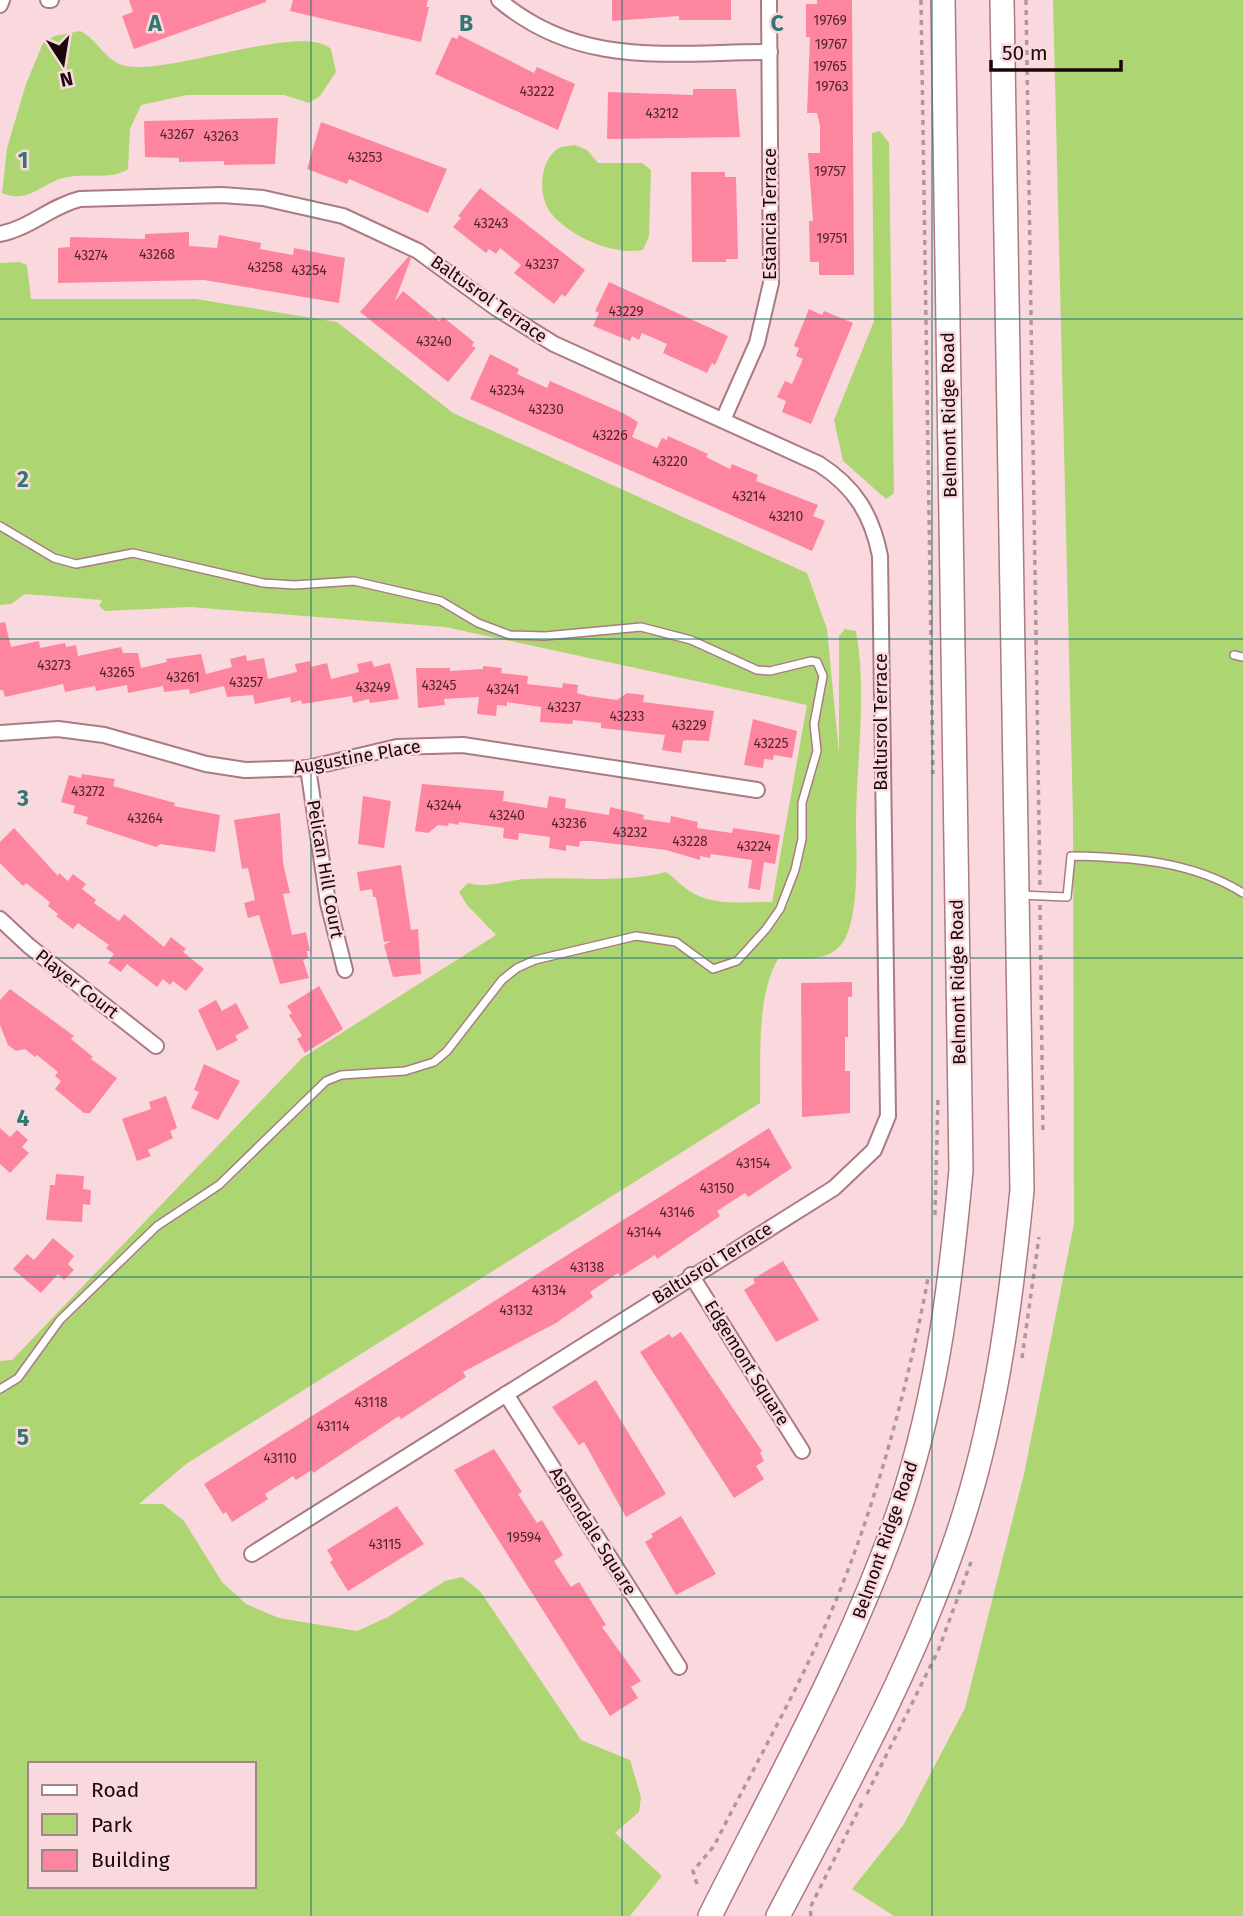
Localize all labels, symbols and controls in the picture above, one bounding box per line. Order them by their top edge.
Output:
text: A [147,9,162,37]
text: B [459,9,473,37]
text: C [770,9,784,37]
house number: 19769 [813,12,847,29]
north arrow [28,28,98,98]
scale bar [991,28,1120,72]
house number: 19767 [815,36,847,53]
text: 50 m [1002,40,1048,66]
house number: 19765 [813,58,847,75]
text: N [58,67,75,92]
house number: 19763 [815,78,849,95]
house number: 43222 [520,83,554,100]
house number: 43212 [645,105,679,122]
house number: 43267 [160,126,194,143]
house number: 43263 [203,128,239,145]
text: 1 [18,146,28,174]
street label: Estancia Terrace [759,148,781,280]
house number: 43253 [348,149,382,166]
house number: 19757 [814,163,846,180]
house number: 43243 [474,215,508,232]
house number: 19751 [816,230,848,247]
house number: 43268 [139,246,175,263]
house number: 43274 [74,247,109,264]
street label: Baltusrol Terrace [426,251,552,347]
house number: 43237 [525,256,559,273]
house number: 43258 [247,259,283,276]
house number: 43254 [291,262,327,279]
house number: 43229 [608,303,644,320]
street label: Belmont Ridge Road [937,332,961,498]
house number: 43240 [416,333,452,350]
house number: 43234 [489,382,525,399]
house number: 43230 [528,401,564,418]
house number: 43226 [592,427,628,444]
house number: 43220 [652,453,688,470]
text: 2 [17,465,29,493]
house number: 43214 [732,488,767,505]
house number: 43210 [769,508,803,525]
street label: Baltusrol Terrace [870,653,892,791]
house number: 43273 [37,657,71,674]
house number: 43265 [99,664,135,681]
house number: 43261 [166,669,200,686]
house number: 43257 [229,674,263,691]
house number: 43245 [422,677,456,694]
house number: 43249 [355,679,391,696]
house number: 43241 [486,681,520,698]
house number: 43237 [547,699,581,716]
house number: 43233 [610,708,644,725]
house number: 43229 [671,717,707,734]
street label: Augustine Place [292,735,422,779]
house number: 43225 [754,735,788,752]
house number: 43272 [71,783,105,800]
text: 3 [16,784,29,812]
house number: 43244 [426,797,462,814]
street label: Pelican Hill Court [302,798,348,941]
house number: 43240 [489,807,525,824]
house number: 43264 [127,810,163,827]
house number: 43236 [551,815,587,832]
house number: 43232 [613,824,647,841]
house number: 43228 [672,833,708,850]
house number: 43224 [737,838,772,855]
street label: Belmont Ridge Road [946,899,970,1065]
street label: Player Court [31,945,123,1024]
text: 4 [17,1104,30,1132]
house number: 43154 [736,1155,771,1172]
house number: 43150 [700,1180,735,1197]
house number: 43146 [660,1204,694,1221]
street label: Baltusrol Terrace [648,1217,776,1309]
house number: 43144 [627,1224,662,1241]
house number: 43138 [570,1259,605,1276]
house number: 43134 [532,1282,567,1299]
street label: Edgemont Square [700,1296,794,1430]
house number: 43132 [499,1302,533,1319]
house number: 43118 [354,1394,388,1411]
house number: 43114 [316,1418,350,1435]
text: 5 [17,1423,29,1451]
house number: 43110 [263,1450,297,1467]
street label: Belmont Ridge Road [848,1458,922,1622]
street label: Aspendale Square [545,1463,641,1599]
house number: 19594 [507,1529,542,1546]
house number: 43115 [369,1536,401,1553]
legend [28,1762,256,1888]
text: Road [91,1777,139,1803]
text: Park [91,1812,133,1838]
text: Building [91,1847,170,1873]

